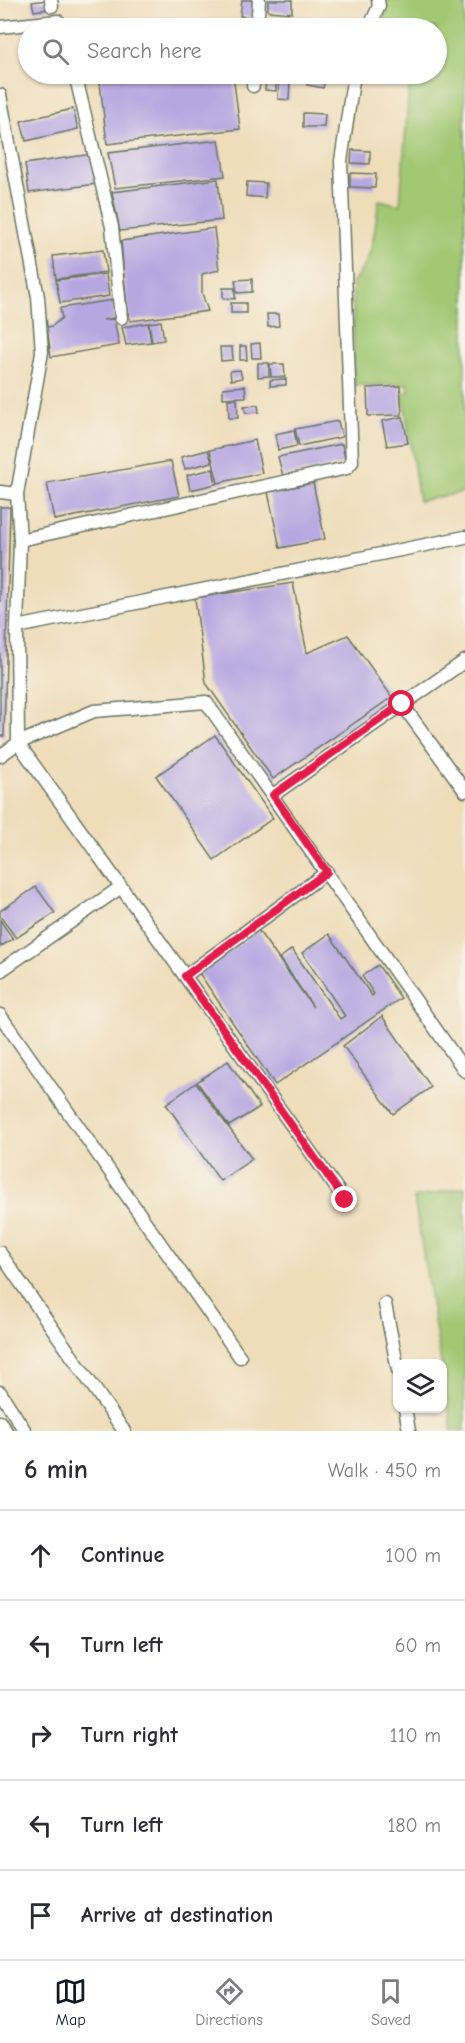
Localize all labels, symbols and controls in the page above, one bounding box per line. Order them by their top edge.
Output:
search box [18,18,447,84]
icon: search [39,35,72,68]
text: Search here [87,38,202,64]
route start [388,690,414,716]
route end [331,1186,357,1212]
map controls [393,1359,447,1413]
button: layers [393,1359,447,1413]
text: 6 min [24,1455,88,1485]
text: Walk · 450 m [328,1459,441,1482]
icon: ahead [24,1539,57,1572]
text: Continue [81,1542,164,1568]
text: 100 m [386,1544,441,1567]
icon: left [24,1629,57,1662]
text: Turn left [81,1632,163,1658]
text: 60 m [395,1634,441,1657]
icon: right [24,1719,57,1752]
text: Turn right [81,1722,178,1748]
text: 110 m [390,1724,441,1747]
icon: left [24,1809,57,1842]
text: Turn left [81,1812,163,1838]
text: 180 m [387,1814,441,1837]
icon: arrive [24,1899,57,1932]
text: Arrive at destination [81,1902,273,1928]
tab: Map [54,1975,87,2029]
tab: Directions [195,1975,263,2029]
tab: Saved [371,1975,411,2029]

